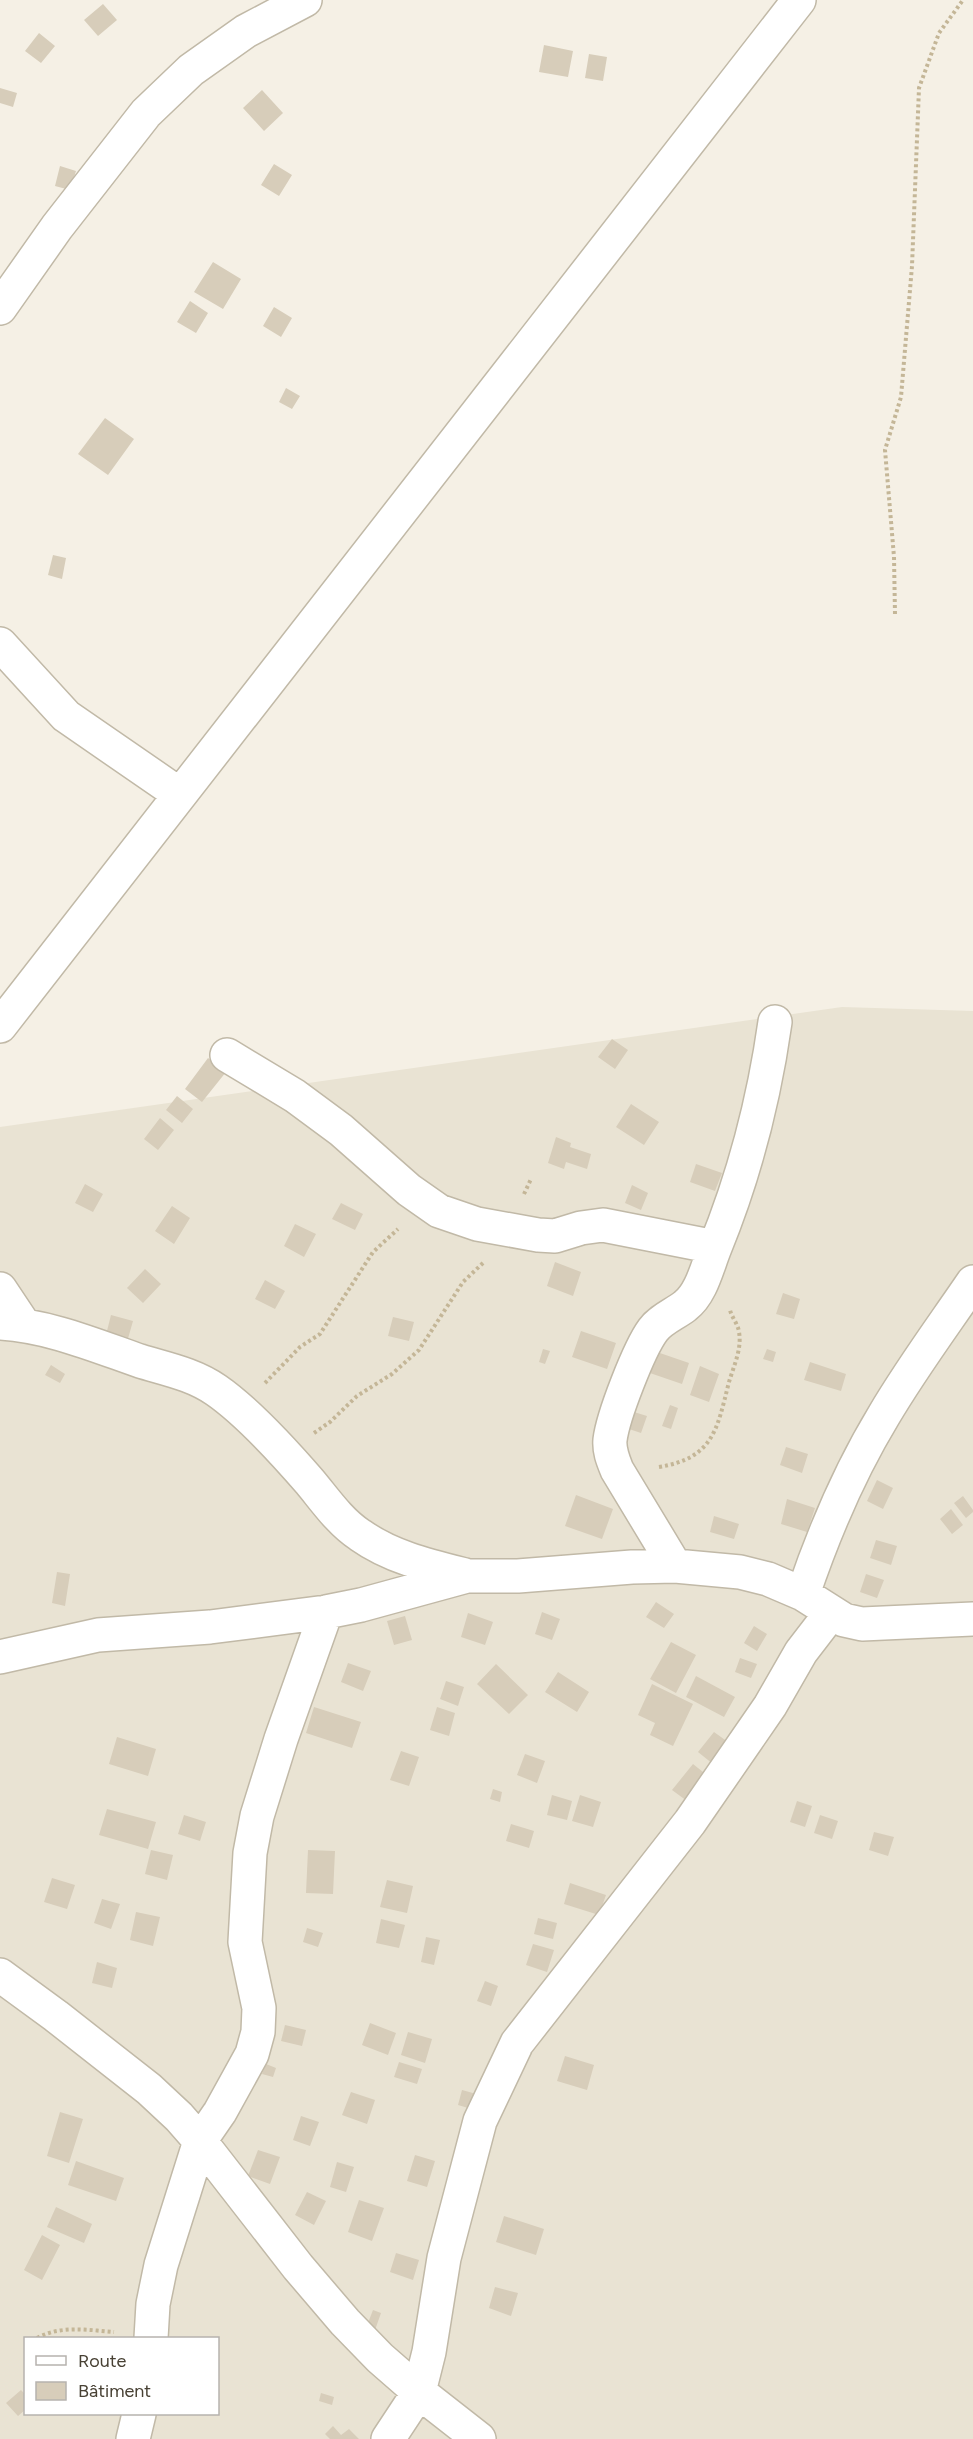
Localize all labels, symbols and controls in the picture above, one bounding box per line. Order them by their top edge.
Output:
legend [24,2337,219,2415]
text: Route [78,2350,127,2372]
text: Bâtiment [78,2380,151,2402]

